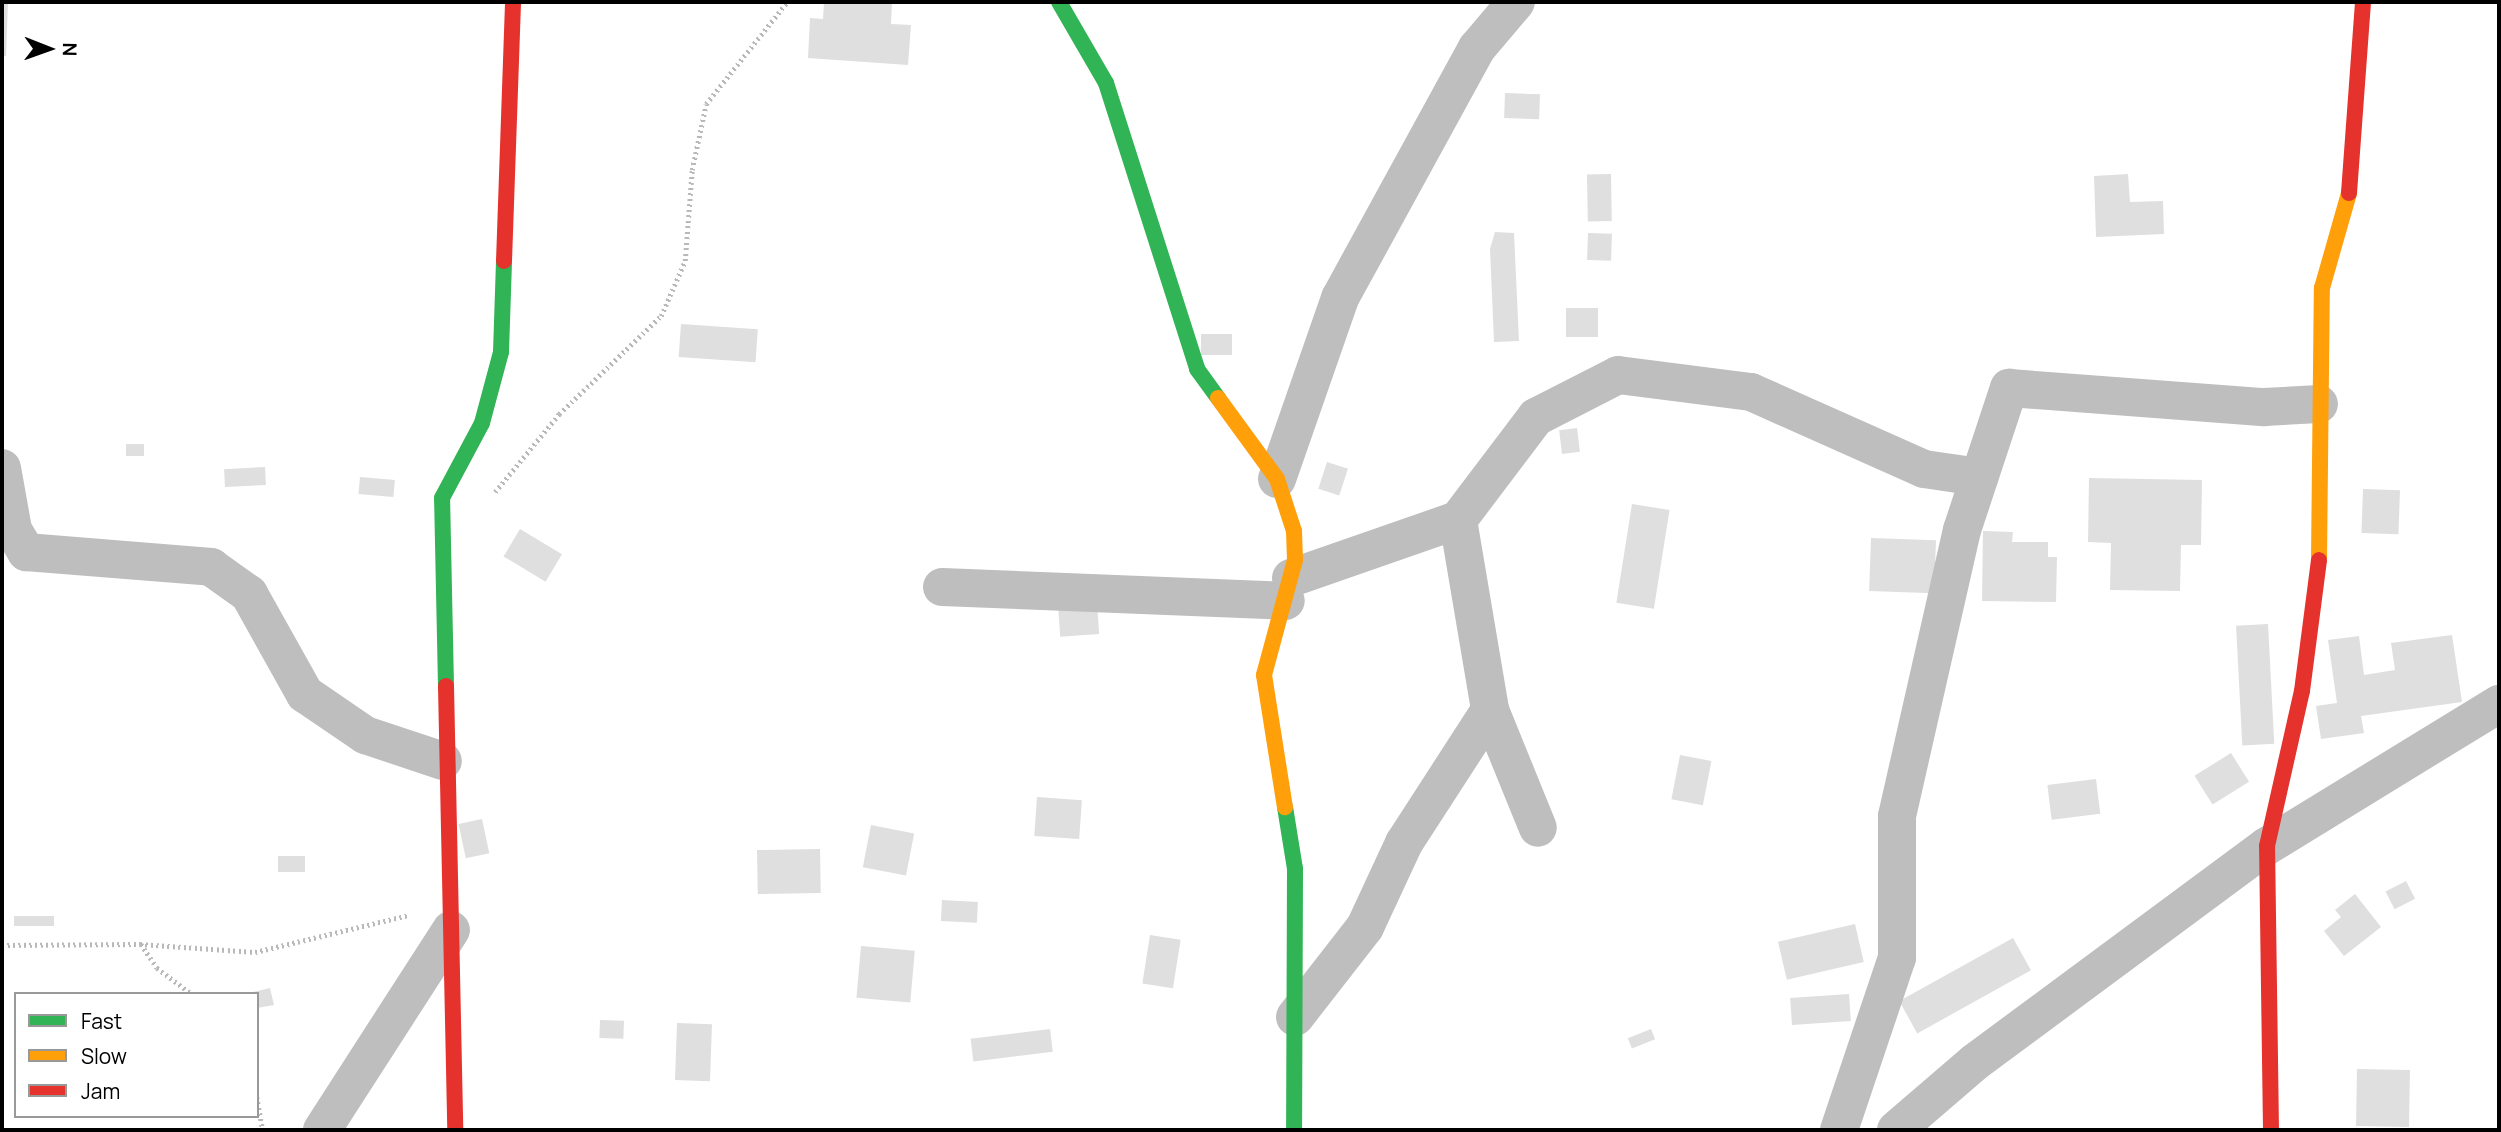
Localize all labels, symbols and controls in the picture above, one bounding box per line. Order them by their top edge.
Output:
north arrow [14,14,84,84]
text: N [57,42,83,56]
legend [14,992,259,1118]
text: Fast [81,1007,122,1035]
text: Slow [81,1042,127,1070]
text: Jam [81,1077,120,1105]

